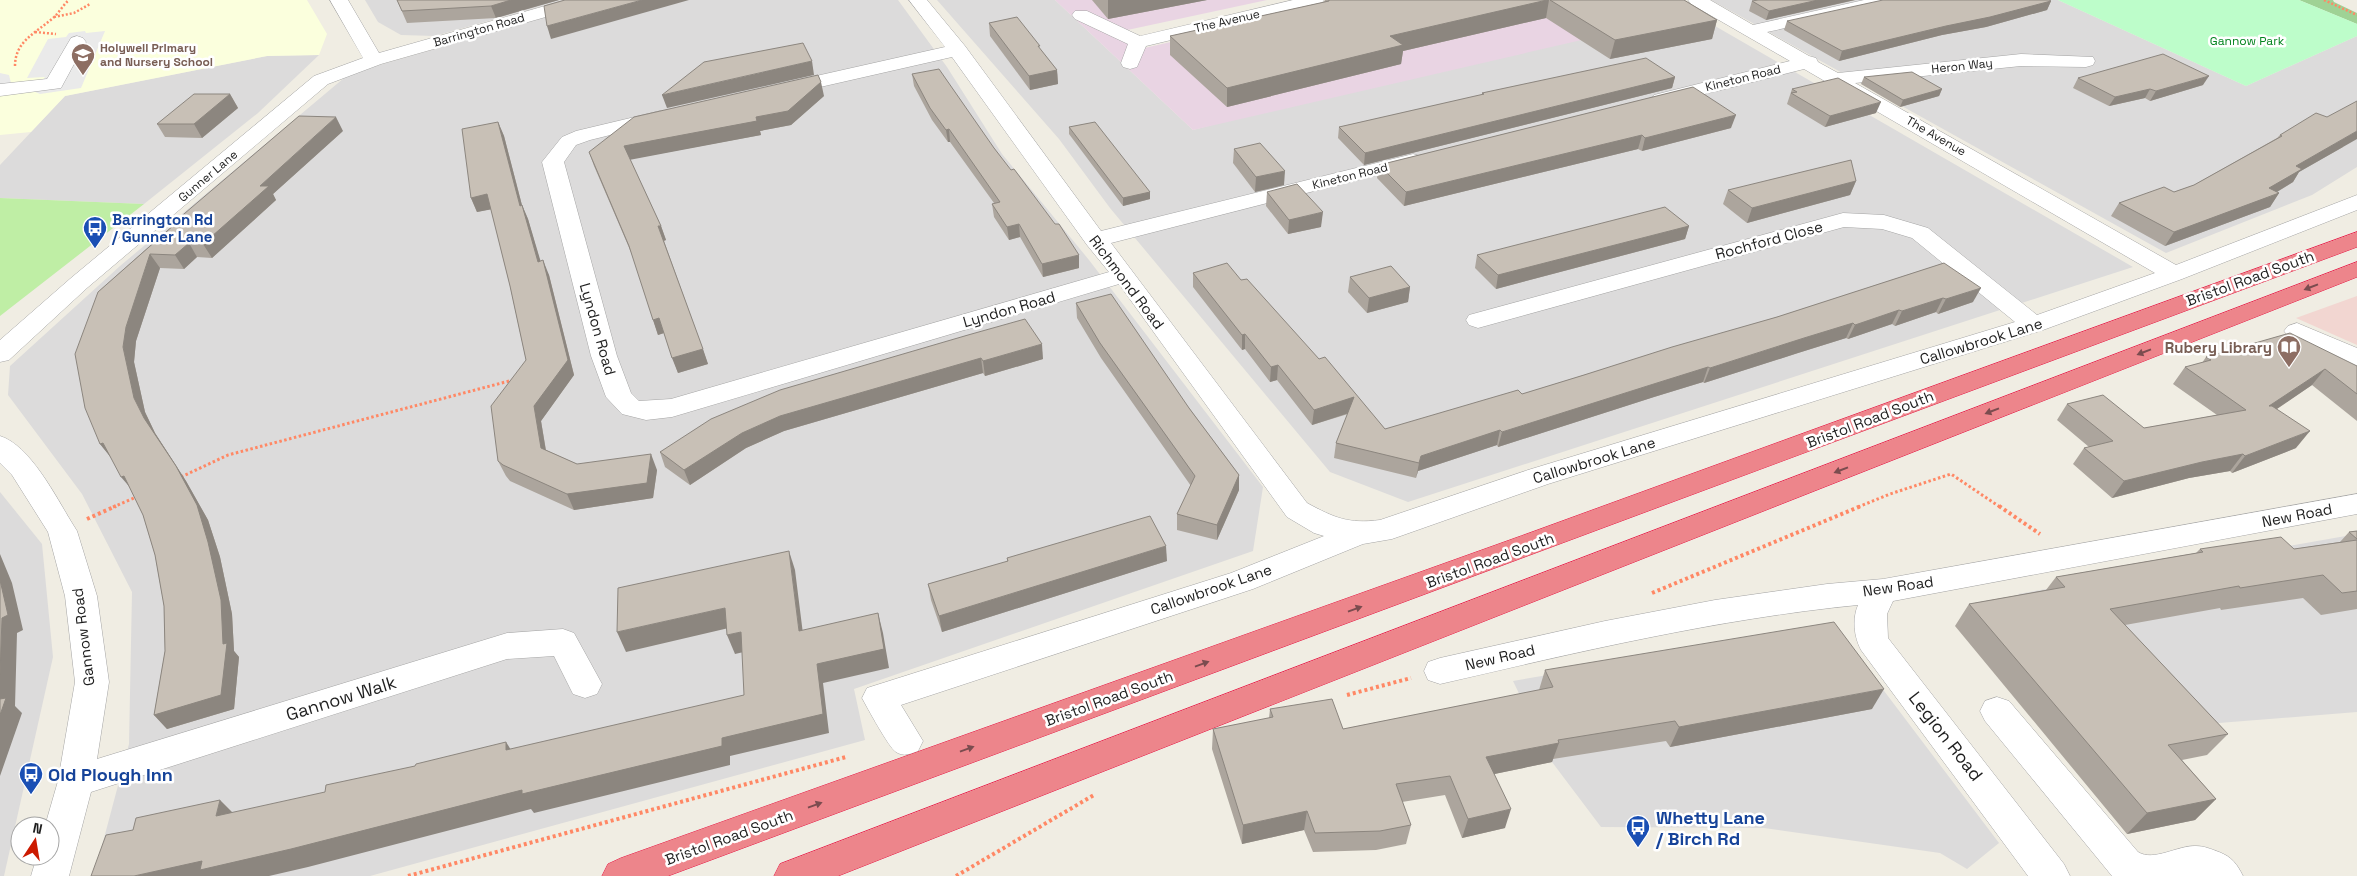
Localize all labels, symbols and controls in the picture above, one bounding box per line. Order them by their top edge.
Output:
street label: The Avenue [1193,6,1261,36]
street label: Barrington Road [431,9,527,51]
park label: Gannow Park [2210,33,2285,49]
place label: Holywell Primary and Nursery School [100,40,213,70]
school or university icon: Holywell Primary and Nursery School [70,42,96,76]
street label: Heron Way [1931,55,1993,77]
street label: Kineton Road [1704,61,1782,95]
street label: The Avenue [1903,112,1969,160]
street label: Gunner Lane [175,147,241,205]
street label: Kineton Road [1311,159,1389,193]
place label: Barrington Rd / Gunner Lane [111,210,213,246]
bus stop icon: Barrington Rd / Gunner Lane [82,215,108,249]
street label: Rochford Close [1713,216,1825,263]
street label: Richmond Road [1085,231,1169,333]
street label: Bristol Road South [2183,246,2317,310]
street label: Lyndon Road [576,281,620,377]
one-way arrow [2304,283,2319,291]
street label: Lyndon Road [961,287,1057,331]
street label: Callowbrook Lane [1917,313,2045,369]
library icon: Rubery Library [2276,334,2302,368]
place label: Rubery Library [2165,338,2272,357]
one-way arrow [2136,349,2151,356]
street label: Bristol Road South [1804,386,1936,452]
one-way arrow [1984,407,1999,415]
street label: Callowbrook Lane [1530,432,1658,488]
one-way arrow [1833,466,1848,474]
street label: New Road [2260,499,2334,531]
street label: Bristol Road South [1423,528,1557,592]
street label: Callowbrook Lane [1148,559,1274,619]
street label: New Road [1861,572,1935,600]
street label: Gannow Road [68,587,98,687]
one-way arrow [1348,604,1363,612]
street label: New Road [1463,640,1537,674]
one-way arrow [1195,660,1210,667]
street label: Bristol Road South [1042,666,1176,730]
street label: Gannow Walk [283,670,399,726]
street label: Legion Road [1904,687,1988,785]
one-way arrow [960,745,975,752]
bus stop icon: Old Plough Inn [18,761,44,795]
place label: Old Plough Inn [48,763,173,786]
one-way arrow [808,801,823,809]
street label: Bristol Road South [662,805,796,869]
place label: Whetty Lane / Birch Rd [1655,806,1765,850]
bus stop icon: Whetty Lane / Birch Rd [1625,814,1651,848]
north arrow [10,816,60,866]
text: N [31,819,44,838]

